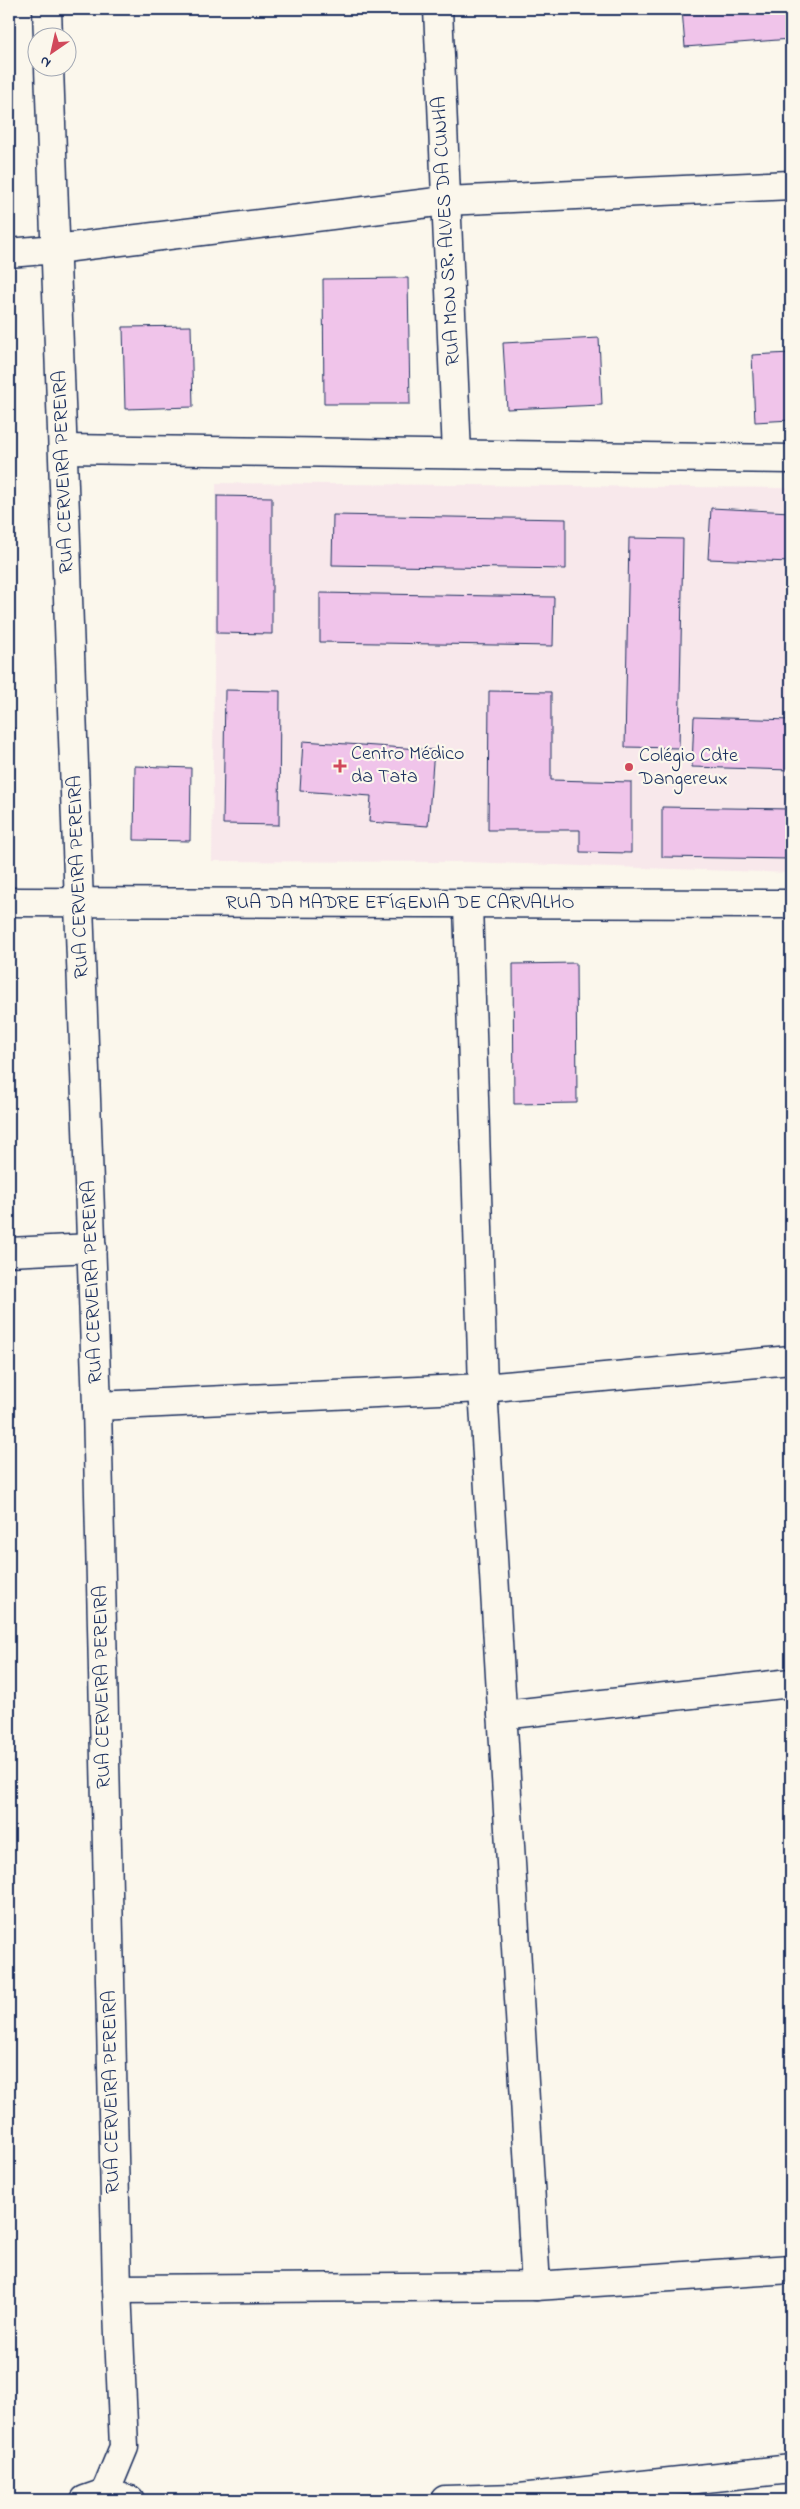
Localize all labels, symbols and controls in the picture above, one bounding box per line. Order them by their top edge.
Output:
north arrow [28,28,78,78]
text: N [36,50,55,73]
street label: RUA MON SR. ALVES DA CUNHA [425,95,469,367]
street label: RUA CERVEIRA PEREIRA [46,370,82,574]
place label: Centro Médico da Tata [351,740,464,792]
place label: Colégio Cdte Dangereux [638,742,738,795]
marker: Centro Médico da Tata [333,759,347,773]
marker: Colégio Cdte Dangereux [623,761,635,773]
street label: RUA CERVEIRA PEREIRA [61,775,97,979]
street label: RUA DA MADRE EFÍGENIA DE CARVALHO [225,889,575,918]
street label: RUA CERVEIRA PEREIRA [75,1180,111,1384]
street label: RUA CERVEIRA PEREIRA [87,1585,119,1789]
street label: RUA CERVEIRA PEREIRA [96,1990,128,2194]

